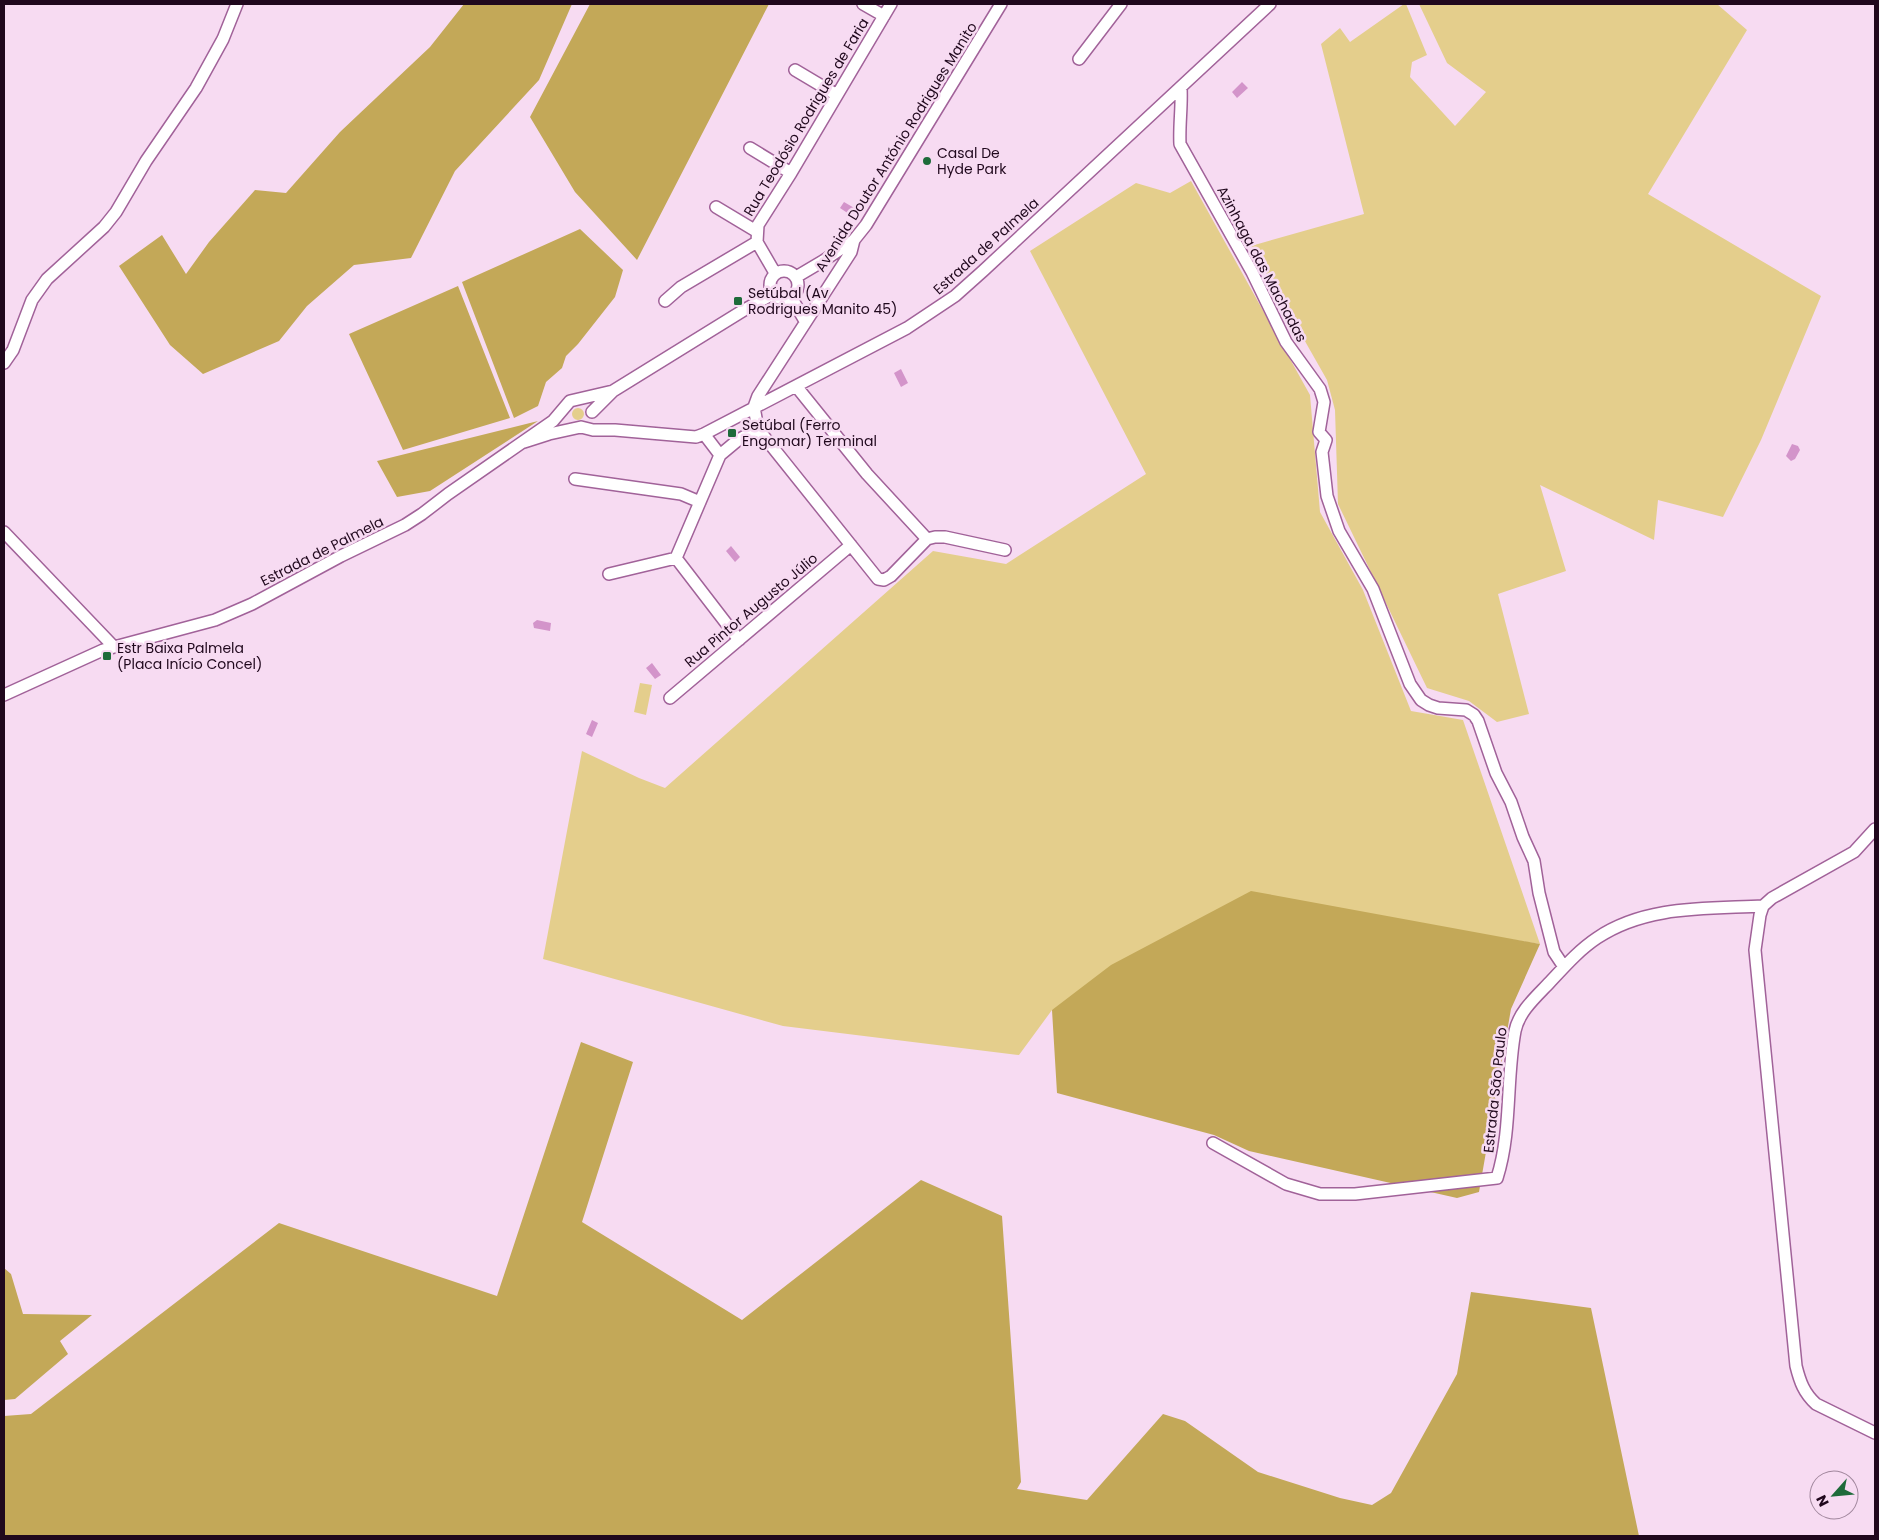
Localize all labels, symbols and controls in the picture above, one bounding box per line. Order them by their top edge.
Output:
street label: Rua Teodósio Rodrigues de Faria [739,14,873,220]
street label: Avenida Doutor António Rodrigues Manito [810,18,982,276]
place label: Casal De Hyde Park [937,143,1007,179]
marker: Casal De Hyde Park [921,155,933,167]
street label: Azinhaga das Machadas [1212,183,1312,345]
street label: Estrada de Palmela [929,193,1043,299]
place label: Setúbal (Av Rodrigues Manito 45) [748,283,897,319]
marker: Setúbal (Av Rodrigues Manito 45) [732,295,744,307]
place label: Setúbal (Ferro Engomar) Terminal [742,415,877,451]
marker: Setúbal (Ferro Engomar) Terminal [726,427,738,439]
street label: Estrada de Palmela [257,511,387,591]
street label: Rua Pintor Augusto Júlio [680,548,822,672]
place label: Estr Baixa Palmela (Placa Início Concel) [117,638,262,674]
marker: Estr Baixa Palmela (Placa Início Concel) [101,650,113,662]
street label: Estrada São Paulo [1478,1026,1512,1154]
north arrow [1809,1470,1859,1520]
text: N [1811,1492,1834,1510]

